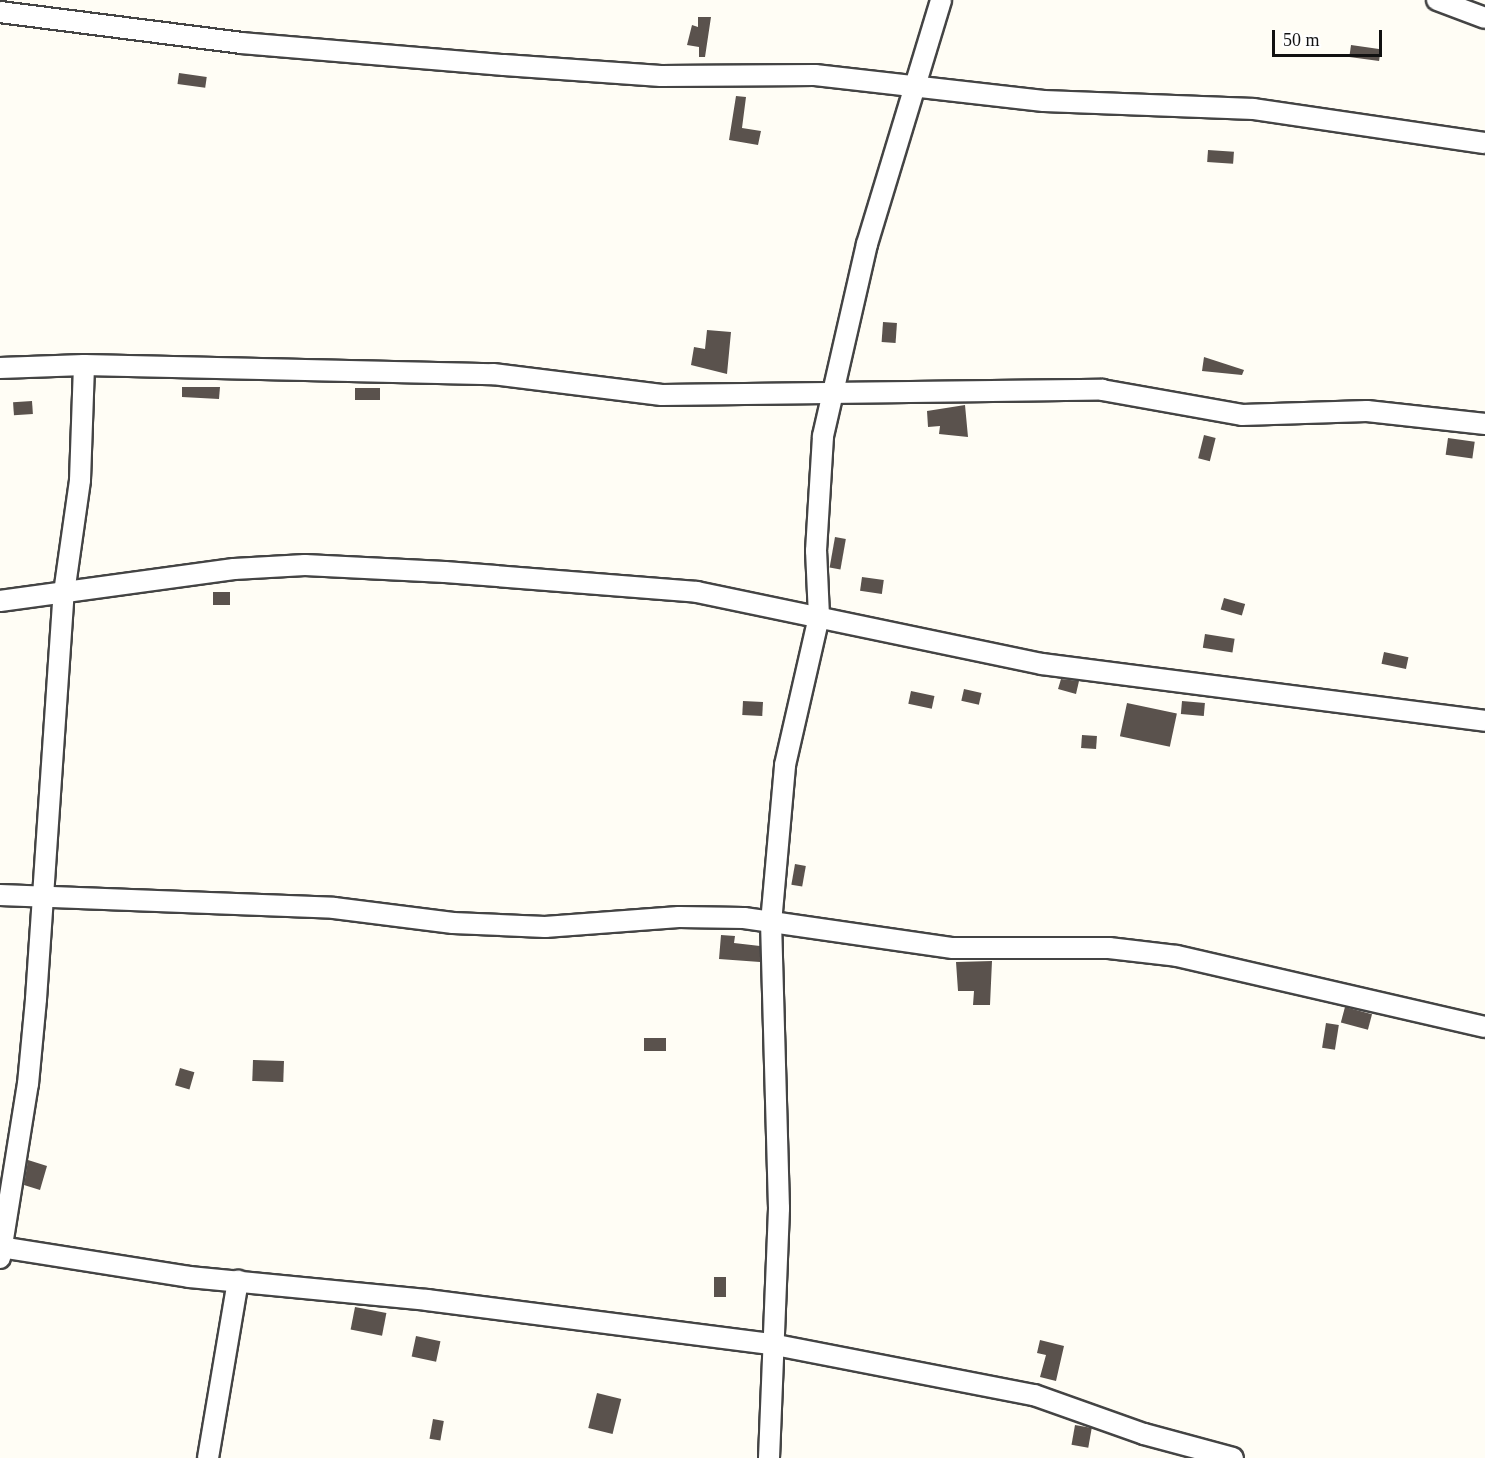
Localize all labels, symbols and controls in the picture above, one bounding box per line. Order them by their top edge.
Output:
scale bar [1275,18,1384,56]
text: 50 m [1283,30,1320,50]

